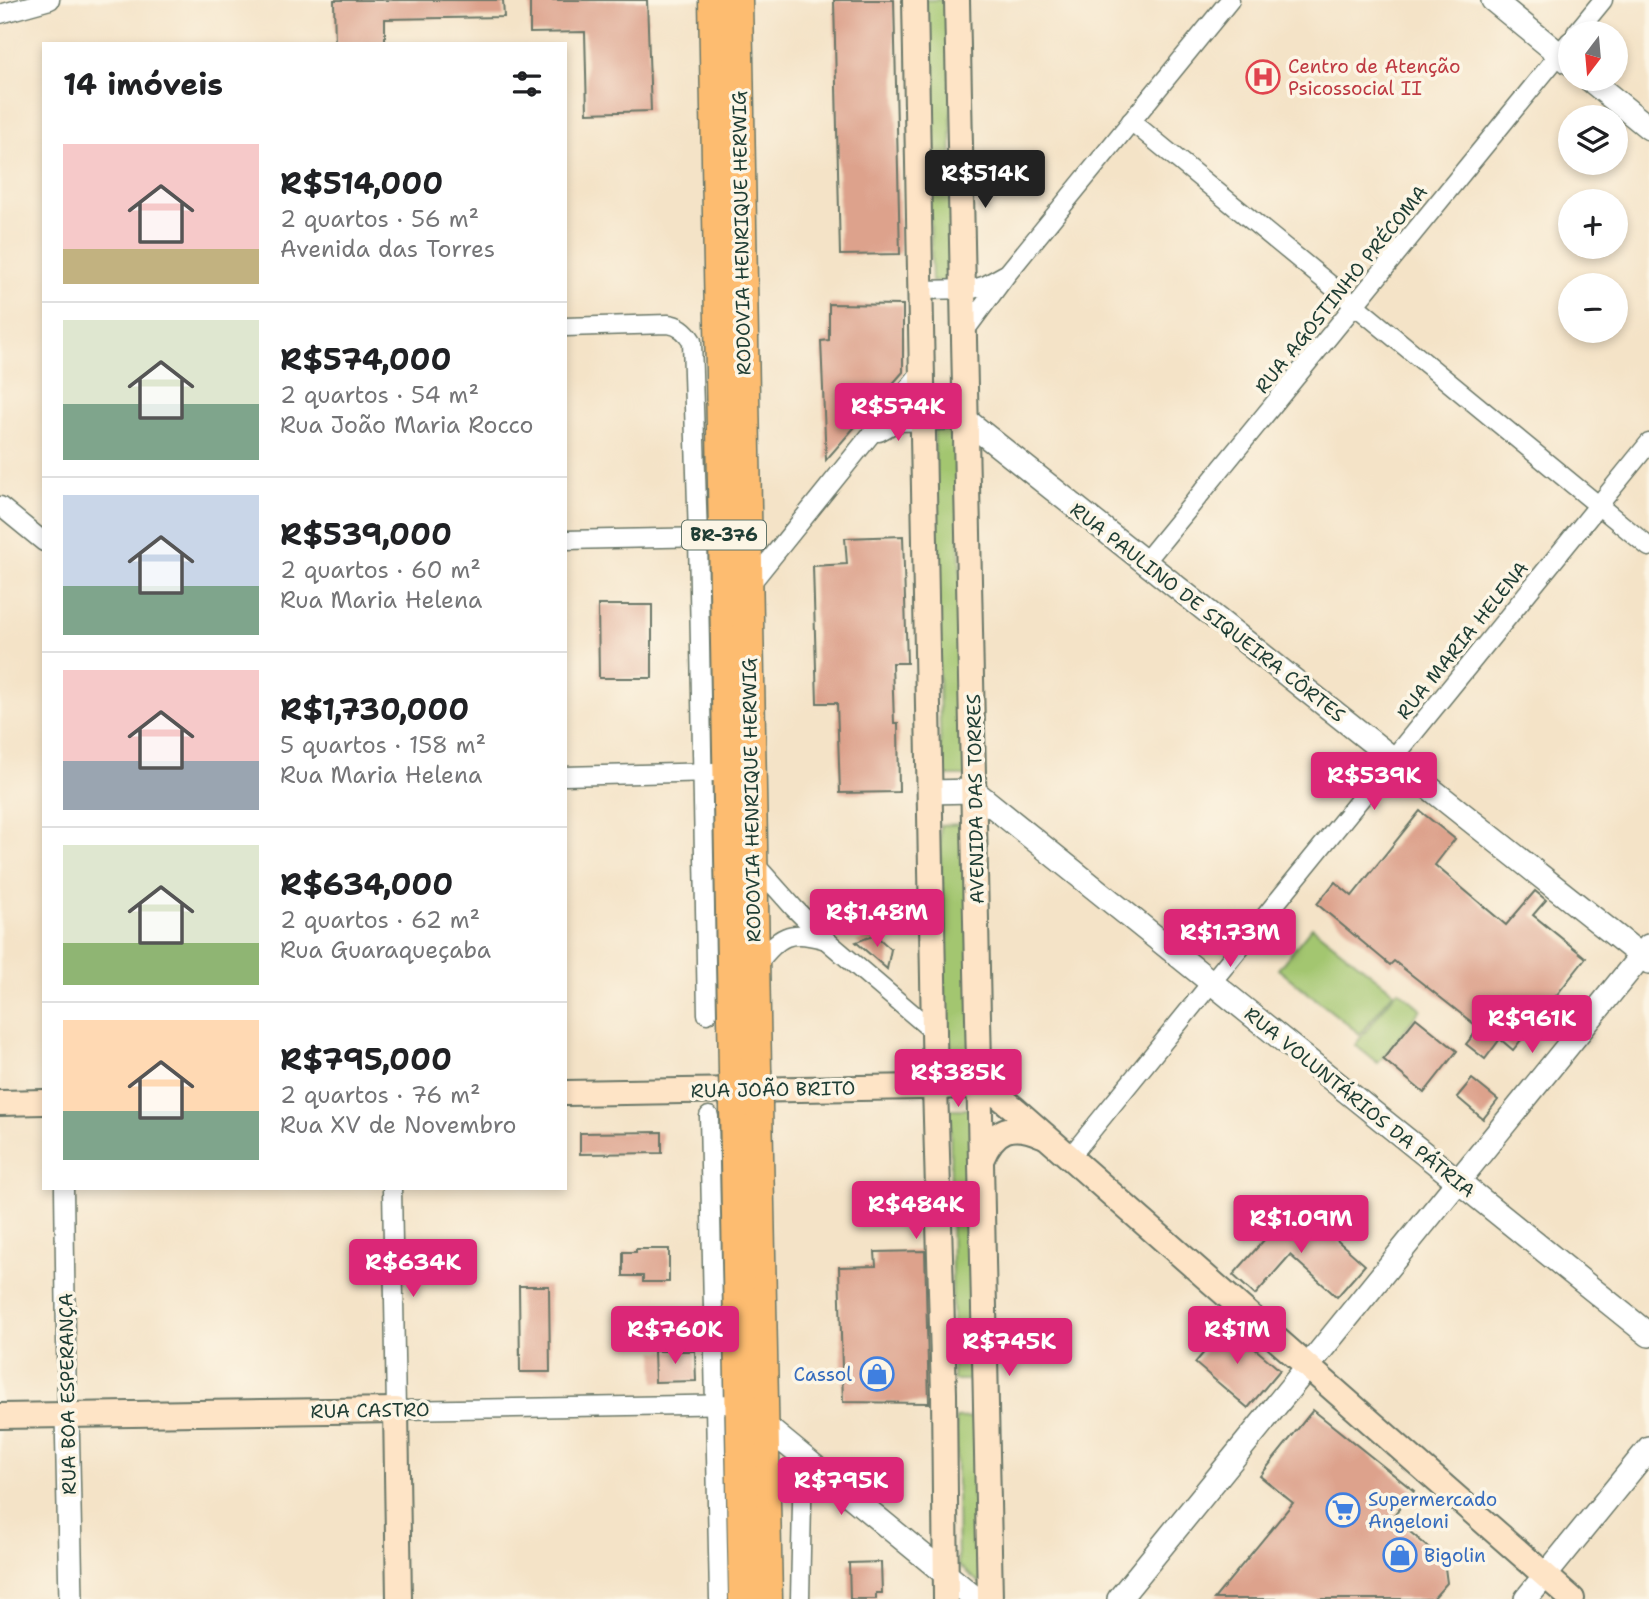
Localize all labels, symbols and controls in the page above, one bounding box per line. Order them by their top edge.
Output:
north arrow [1558,21,1628,91]
map controls [1558,21,1628,343]
place label: Centro de Atenção Psicossocial II [1288,54,1460,101]
hospital icon: Centro de Atenção Psicossocial II [1244,58,1282,96]
text: 14 imóveis [63,64,223,105]
icon: filters [508,65,546,103]
street label: RODOVIA HENRIQUE HERWIG [727,91,756,375]
button: layers [1558,105,1628,175]
pin: R$514K [928,150,1042,210]
text: R$514K [941,158,1029,188]
text: R$514,000 [280,163,443,204]
icon: home [119,172,203,256]
street label: RUA AGOSTINHO PRÉCOMA [1249,179,1433,399]
button: + [1558,189,1628,259]
text: 2 quartos · 56 m² [280,204,479,234]
text: Avenida das Torres [280,234,495,264]
button: − [1558,273,1628,343]
text: R$574,000 [280,339,452,380]
icon: home [119,348,203,432]
text: 2 quartos · 54 m² [280,380,479,410]
pin: R$574K [841,384,955,443]
text: R$574K [851,391,945,421]
text: Rua João Maria Rocco [280,410,534,440]
street label: RUA PAULINO DE SIQUEIRA CÔRTES [1065,496,1351,728]
text: R$539,000 [280,514,452,555]
road number: BR-376 [682,520,766,550]
icon: home [119,523,203,607]
text: 2 quartos · 60 m² [280,555,481,585]
street label: RUA MARIA HELENA [1391,556,1534,724]
text: Rua Maria Helena [280,585,482,615]
street label: RODOVIA HENRIQUE HERWIG [737,658,766,942]
text: R$1,730,000 [280,689,469,730]
street label: AVENIDA DAS TORRES [961,694,990,904]
icon: home [119,698,203,782]
text: 5 quartos · 158 m² [280,730,486,760]
pin: R$539K [1317,752,1431,812]
text: Rua Maria Helena [280,760,482,790]
text: R$539K [1327,760,1421,790]
text: R$634,000 [280,864,453,905]
icon: home [119,873,203,957]
pin: R$1.48M [812,890,942,949]
text: R$1.48M [826,897,928,927]
text: 2 quartos · 62 m² [280,905,480,935]
pin: R$1.73M [1165,909,1295,969]
text: R$1.73M [1180,917,1280,947]
text: Rua Guaraqueçaba [280,935,491,965]
pin: R$961K [1475,996,1589,1055]
street label: RUA VOLUNTÁRIOS DA PÁTRIA [1239,1001,1481,1203]
text: R$961K [1488,1003,1576,1033]
text: R$795,000 [280,1039,452,1080]
icon: home [119,1048,203,1132]
pin: R$385K [901,1050,1015,1109]
text: R$385K [911,1057,1005,1087]
street label: RUA JOÃO BRITO [690,1075,856,1103]
text: 2 quartos · 76 m² [280,1080,481,1110]
text: Rua XV de Novembro [280,1110,516,1140]
pin: R$484K [859,1182,973,1241]
text: R$484K [868,1189,964,1219]
pin: R$1.09M [1236,1196,1366,1255]
text: R$1.09M [1249,1203,1353,1233]
pin: R$634K [356,1240,470,1299]
text: R$634K [365,1247,461,1277]
street label: RUA BOA ESPERANÇA [53,1293,82,1495]
pin: R$760K [618,1306,732,1366]
pin: R$1M [1196,1306,1278,1366]
text: R$760K [627,1314,723,1344]
text: R$1M [1204,1314,1270,1344]
pin: R$745K [952,1318,1066,1378]
text: R$745K [962,1326,1056,1356]
shop icon: Cassol [858,1355,896,1393]
place label: Cassol [793,1362,852,1387]
street label: RUA CASTRO [310,1397,430,1424]
pin: R$795K [784,1458,898,1517]
text: R$795K [794,1465,888,1495]
place label: Supermercado Angeloni [1368,1487,1497,1534]
supermarket icon: Supermercado Angeloni [1324,1491,1362,1529]
shop icon: Bigolin [1381,1536,1419,1574]
place label: Bigolin [1424,1543,1486,1568]

